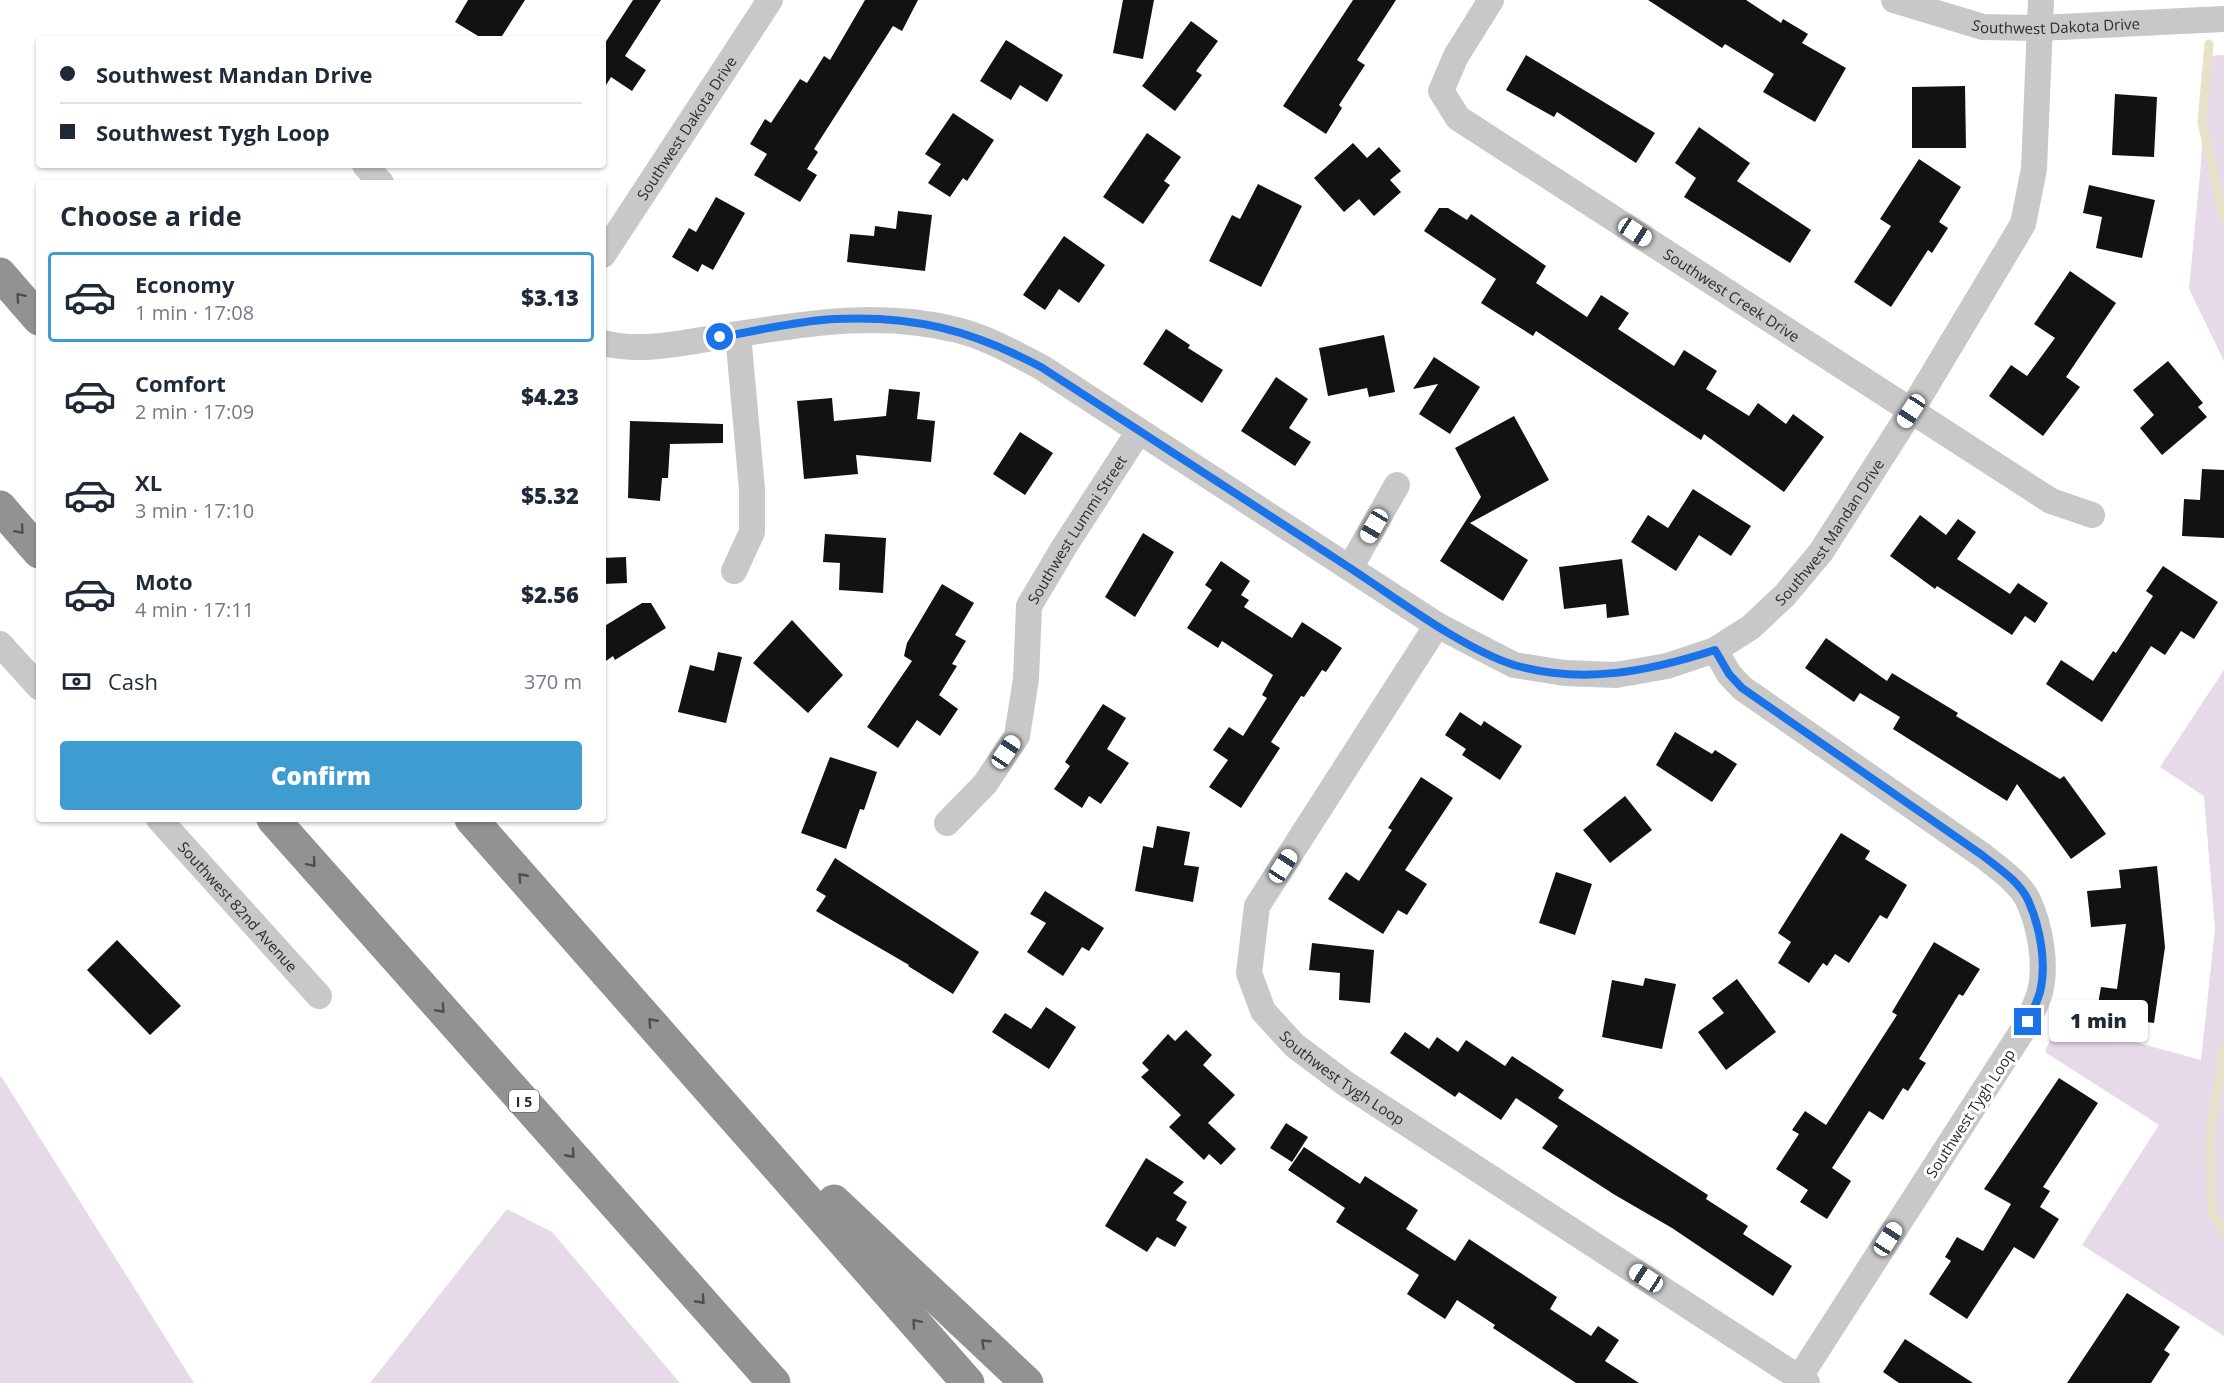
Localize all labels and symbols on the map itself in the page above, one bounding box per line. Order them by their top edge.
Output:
street label: Southwest Dakota Drive [1970,13,2140,38]
street label: Southwest Dakota Drive [632,52,741,204]
car [1615,215,1655,249]
street label: Southwest Creek Drive [1660,243,1804,346]
one-way arrow [16,293,27,304]
route start [706,323,733,350]
car [1894,391,1928,431]
street label: Southwest Lummi Street [1022,451,1131,608]
street label: Southwest Mandan Drive [1770,455,1888,610]
car [1357,506,1391,546]
one-way arrow [12,523,23,534]
car [988,732,1024,772]
street label: Southwest 82nd Avenue [174,837,302,976]
car [1266,846,1300,886]
one-way arrow [305,856,316,867]
one-way arrow [518,873,529,884]
callout: 1 min [2049,1001,2148,1043]
one-way arrow [434,1002,445,1013]
route end [2014,1008,2041,1035]
one-way arrow [648,1018,659,1029]
street label: Southwest Tygh Loop [1275,1026,1409,1129]
street label: Southwest Tygh Loop [1921,1045,2019,1181]
road number: I 5 [509,1090,539,1112]
one-way arrow [564,1148,575,1158]
car [1871,1219,1905,1259]
car [1626,1261,1666,1295]
one-way arrow [694,1293,705,1304]
one-way arrow [912,1319,923,1330]
one-way arrow [981,1339,991,1350]

